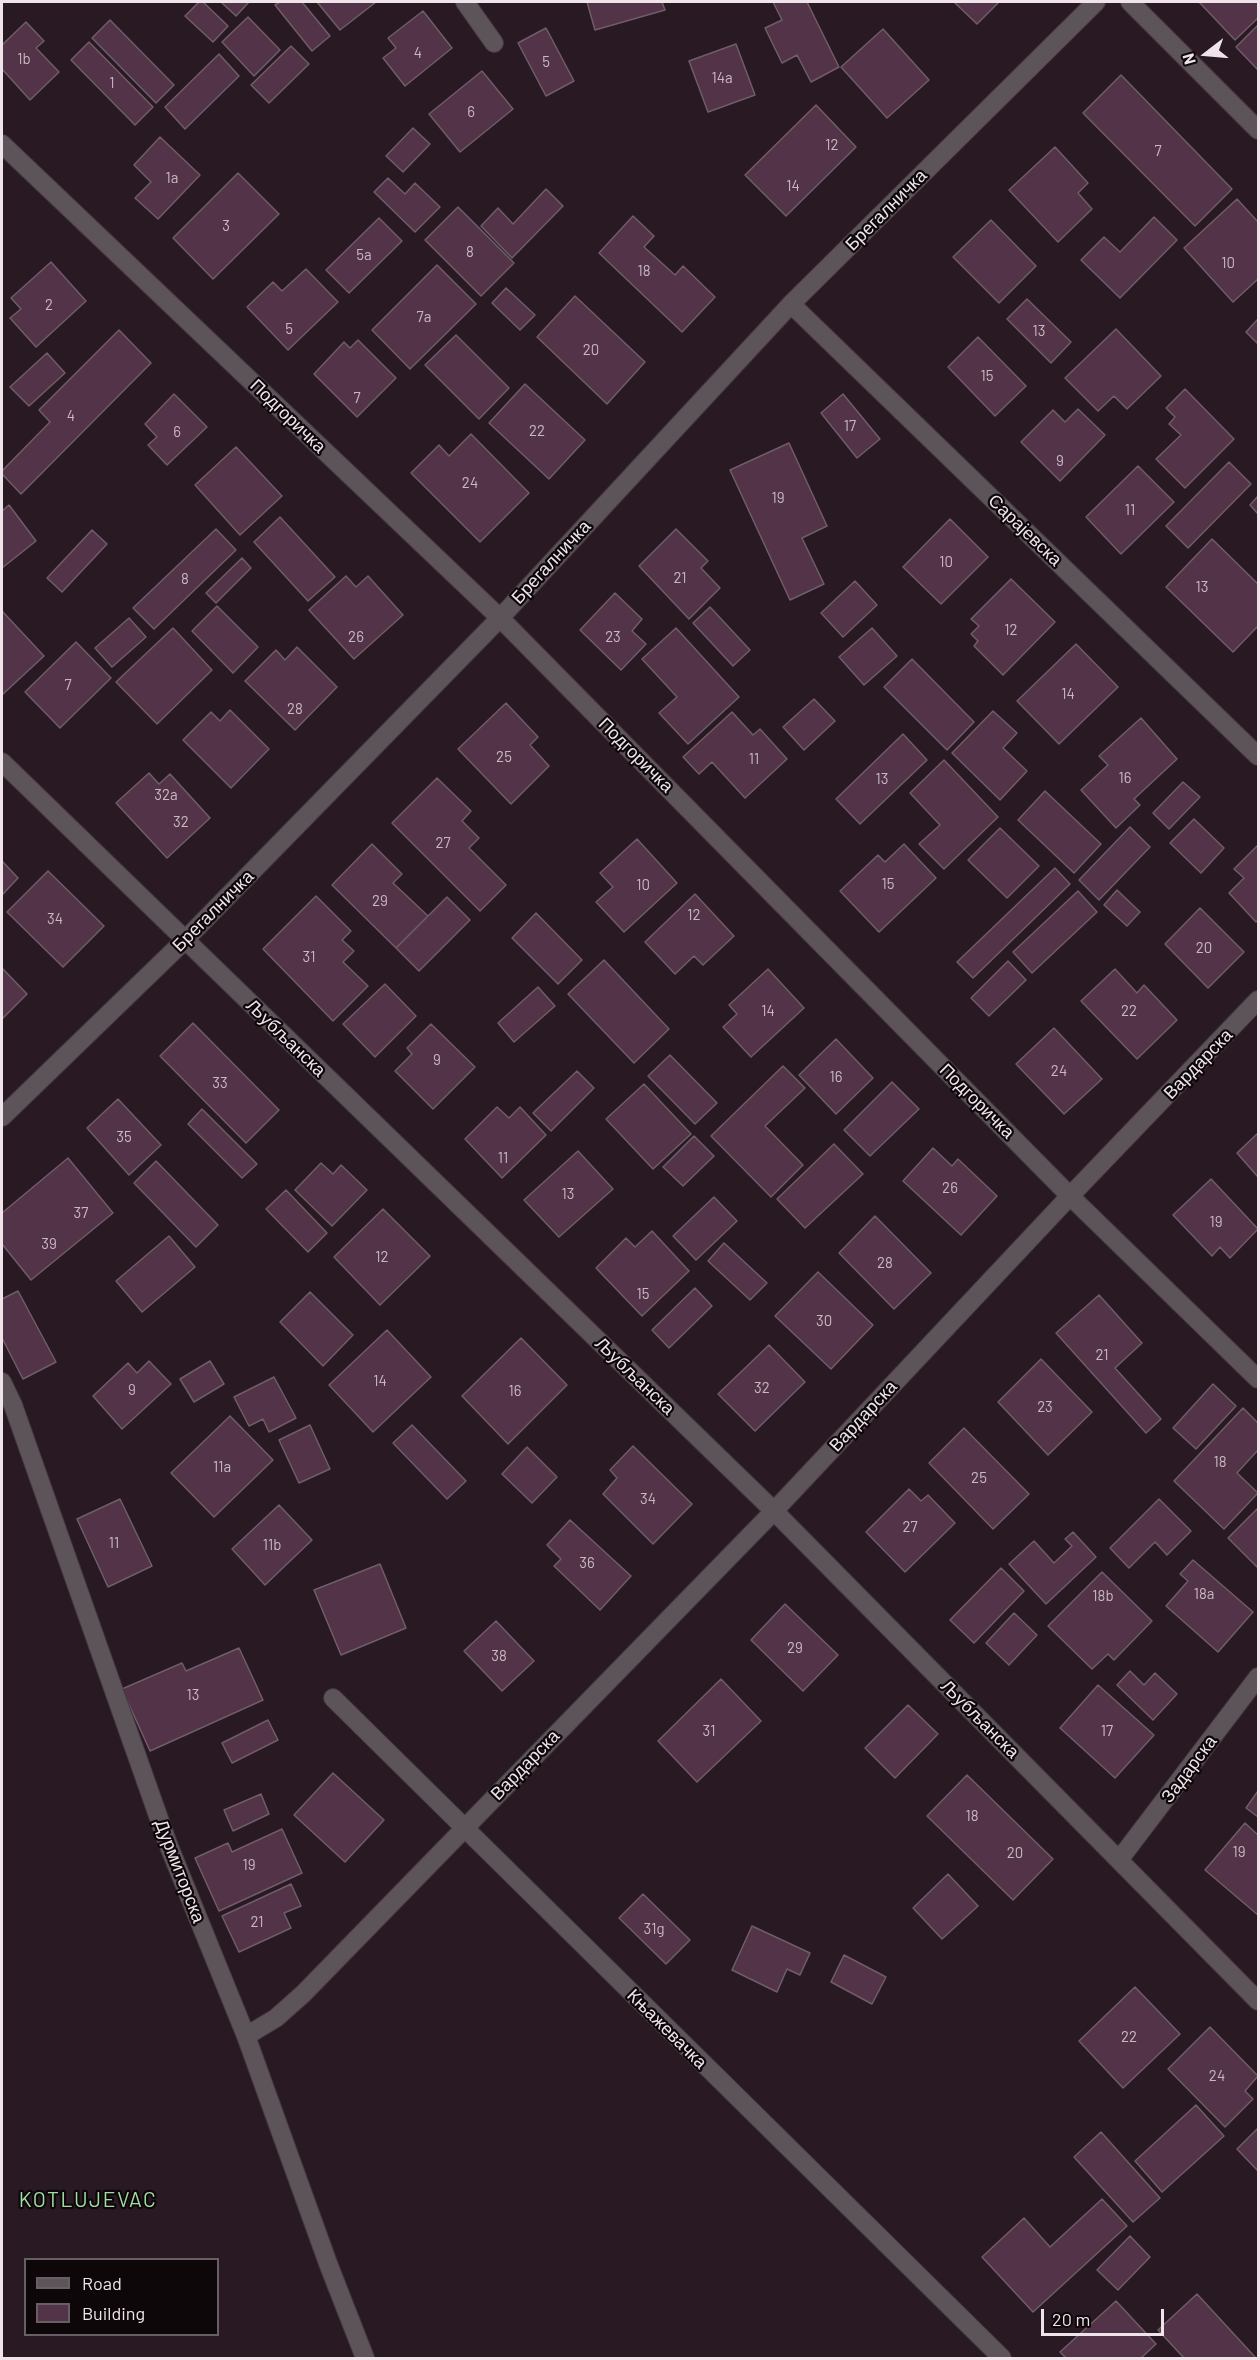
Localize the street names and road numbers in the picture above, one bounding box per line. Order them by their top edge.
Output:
street label: Брегалничка [841,165,931,255]
street label: Подгоричка [246,375,330,457]
street label: Сарајевска [984,490,1066,570]
street label: Брегалничка [507,516,595,608]
street label: Подгоричка [594,713,678,797]
street label: Брегалничка [168,866,258,956]
street label: Љубљанска [242,995,330,1081]
street label: Вардарска [1159,1024,1237,1104]
street label: Подгоричка [935,1059,1019,1143]
street label: Љубљанска [591,1333,679,1419]
street label: Вардарска [825,1376,901,1456]
street label: Љубљанска [936,1675,1024,1763]
street label: Вардарска [486,1725,564,1805]
street label: Задарска [1157,1731,1221,1807]
street label: Дурмиторска [150,1816,210,1926]
street label: Књажевачка [623,1985,711,2073]

